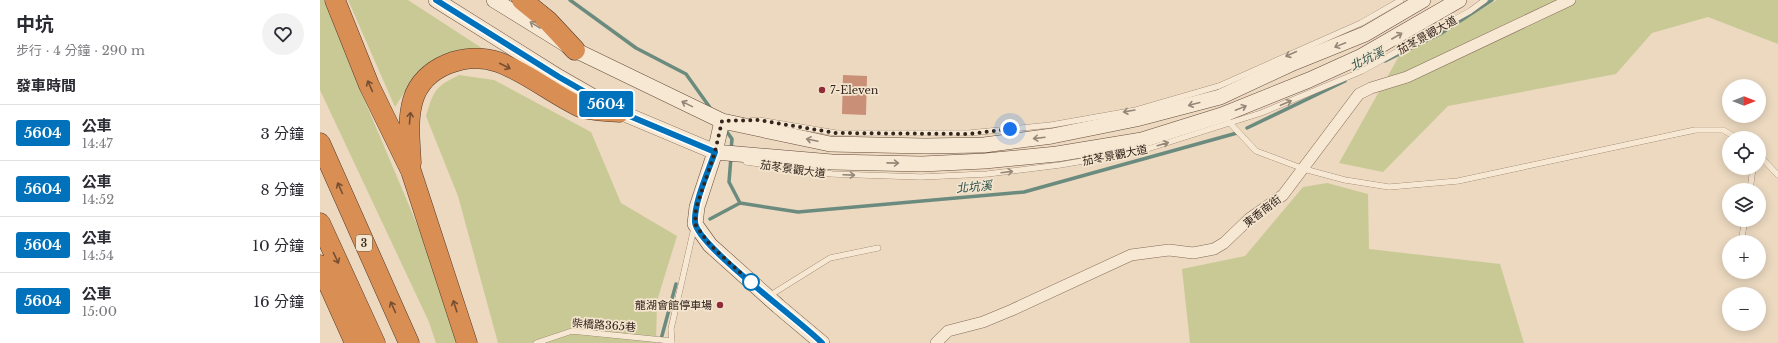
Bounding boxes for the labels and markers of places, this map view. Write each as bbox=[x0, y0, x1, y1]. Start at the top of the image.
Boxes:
place label: 7-Eleven bbox=[830, 83, 879, 97]
marker: 7-Eleven bbox=[817, 85, 827, 95]
unlabelled marker bbox=[742, 273, 760, 291]
place label: 龍湖會館停車場 bbox=[635, 298, 712, 312]
marker: 龍湖會館停車場 bbox=[715, 300, 725, 310]

